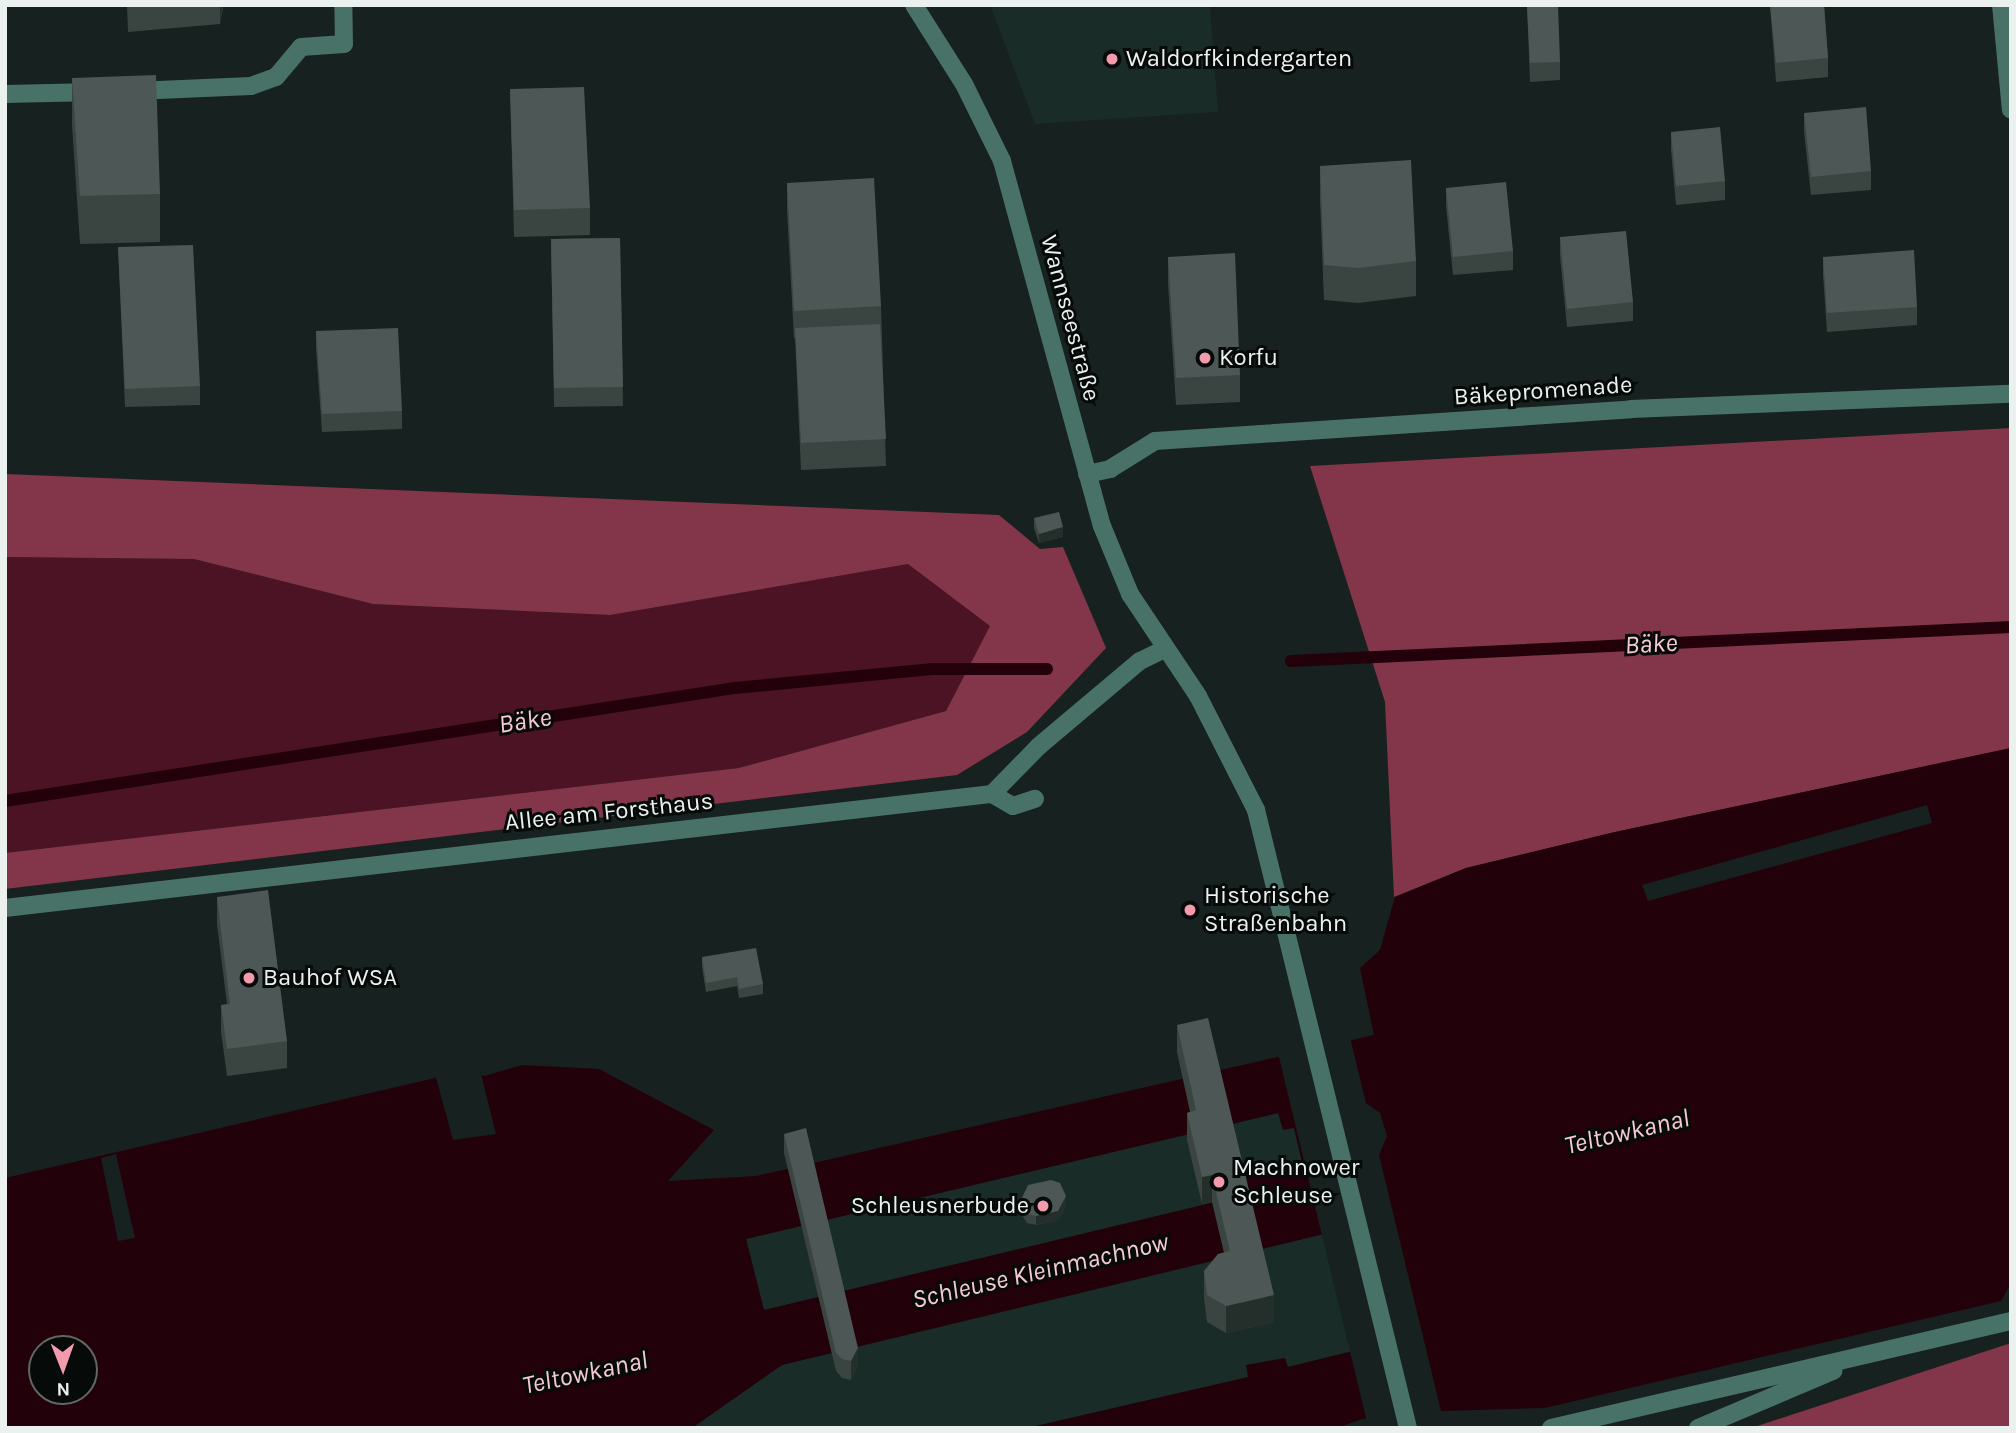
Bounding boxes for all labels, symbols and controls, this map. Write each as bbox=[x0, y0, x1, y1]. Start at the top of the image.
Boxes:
place label: Waldorfkindergarten bbox=[1126, 45, 1352, 73]
marker: Waldorfkindergarten bbox=[1104, 51, 1120, 67]
street label: Wannseestraße bbox=[1034, 232, 1106, 404]
place label: Korfu bbox=[1219, 344, 1278, 372]
marker: Korfu bbox=[1197, 350, 1213, 366]
street label: Bäkepromenade bbox=[1453, 370, 1633, 412]
water label: Bäke bbox=[1624, 627, 1678, 661]
water label: Bäke bbox=[496, 701, 554, 741]
street label: Allee am Forsthaus bbox=[504, 787, 714, 837]
place label: Historische Straßenbahn bbox=[1204, 882, 1347, 938]
marker: Historische Straßenbahn bbox=[1182, 902, 1198, 918]
place label: Bauhof WSA bbox=[263, 964, 397, 992]
marker: Bauhof WSA bbox=[241, 970, 257, 986]
water label: Teltowkanal bbox=[1562, 1102, 1692, 1162]
place label: Machnower Schleuse bbox=[1233, 1154, 1359, 1210]
marker: Machnower Schleuse bbox=[1211, 1174, 1227, 1190]
place label: Schleusnerbude bbox=[851, 1192, 1029, 1220]
marker: Schleusnerbude bbox=[1035, 1198, 1051, 1214]
water label: Schleuse Kleinmachnow bbox=[909, 1226, 1171, 1316]
north arrow bbox=[28, 1335, 98, 1405]
water label: Teltowkanal bbox=[520, 1345, 650, 1401]
text: N bbox=[56, 1378, 70, 1400]

